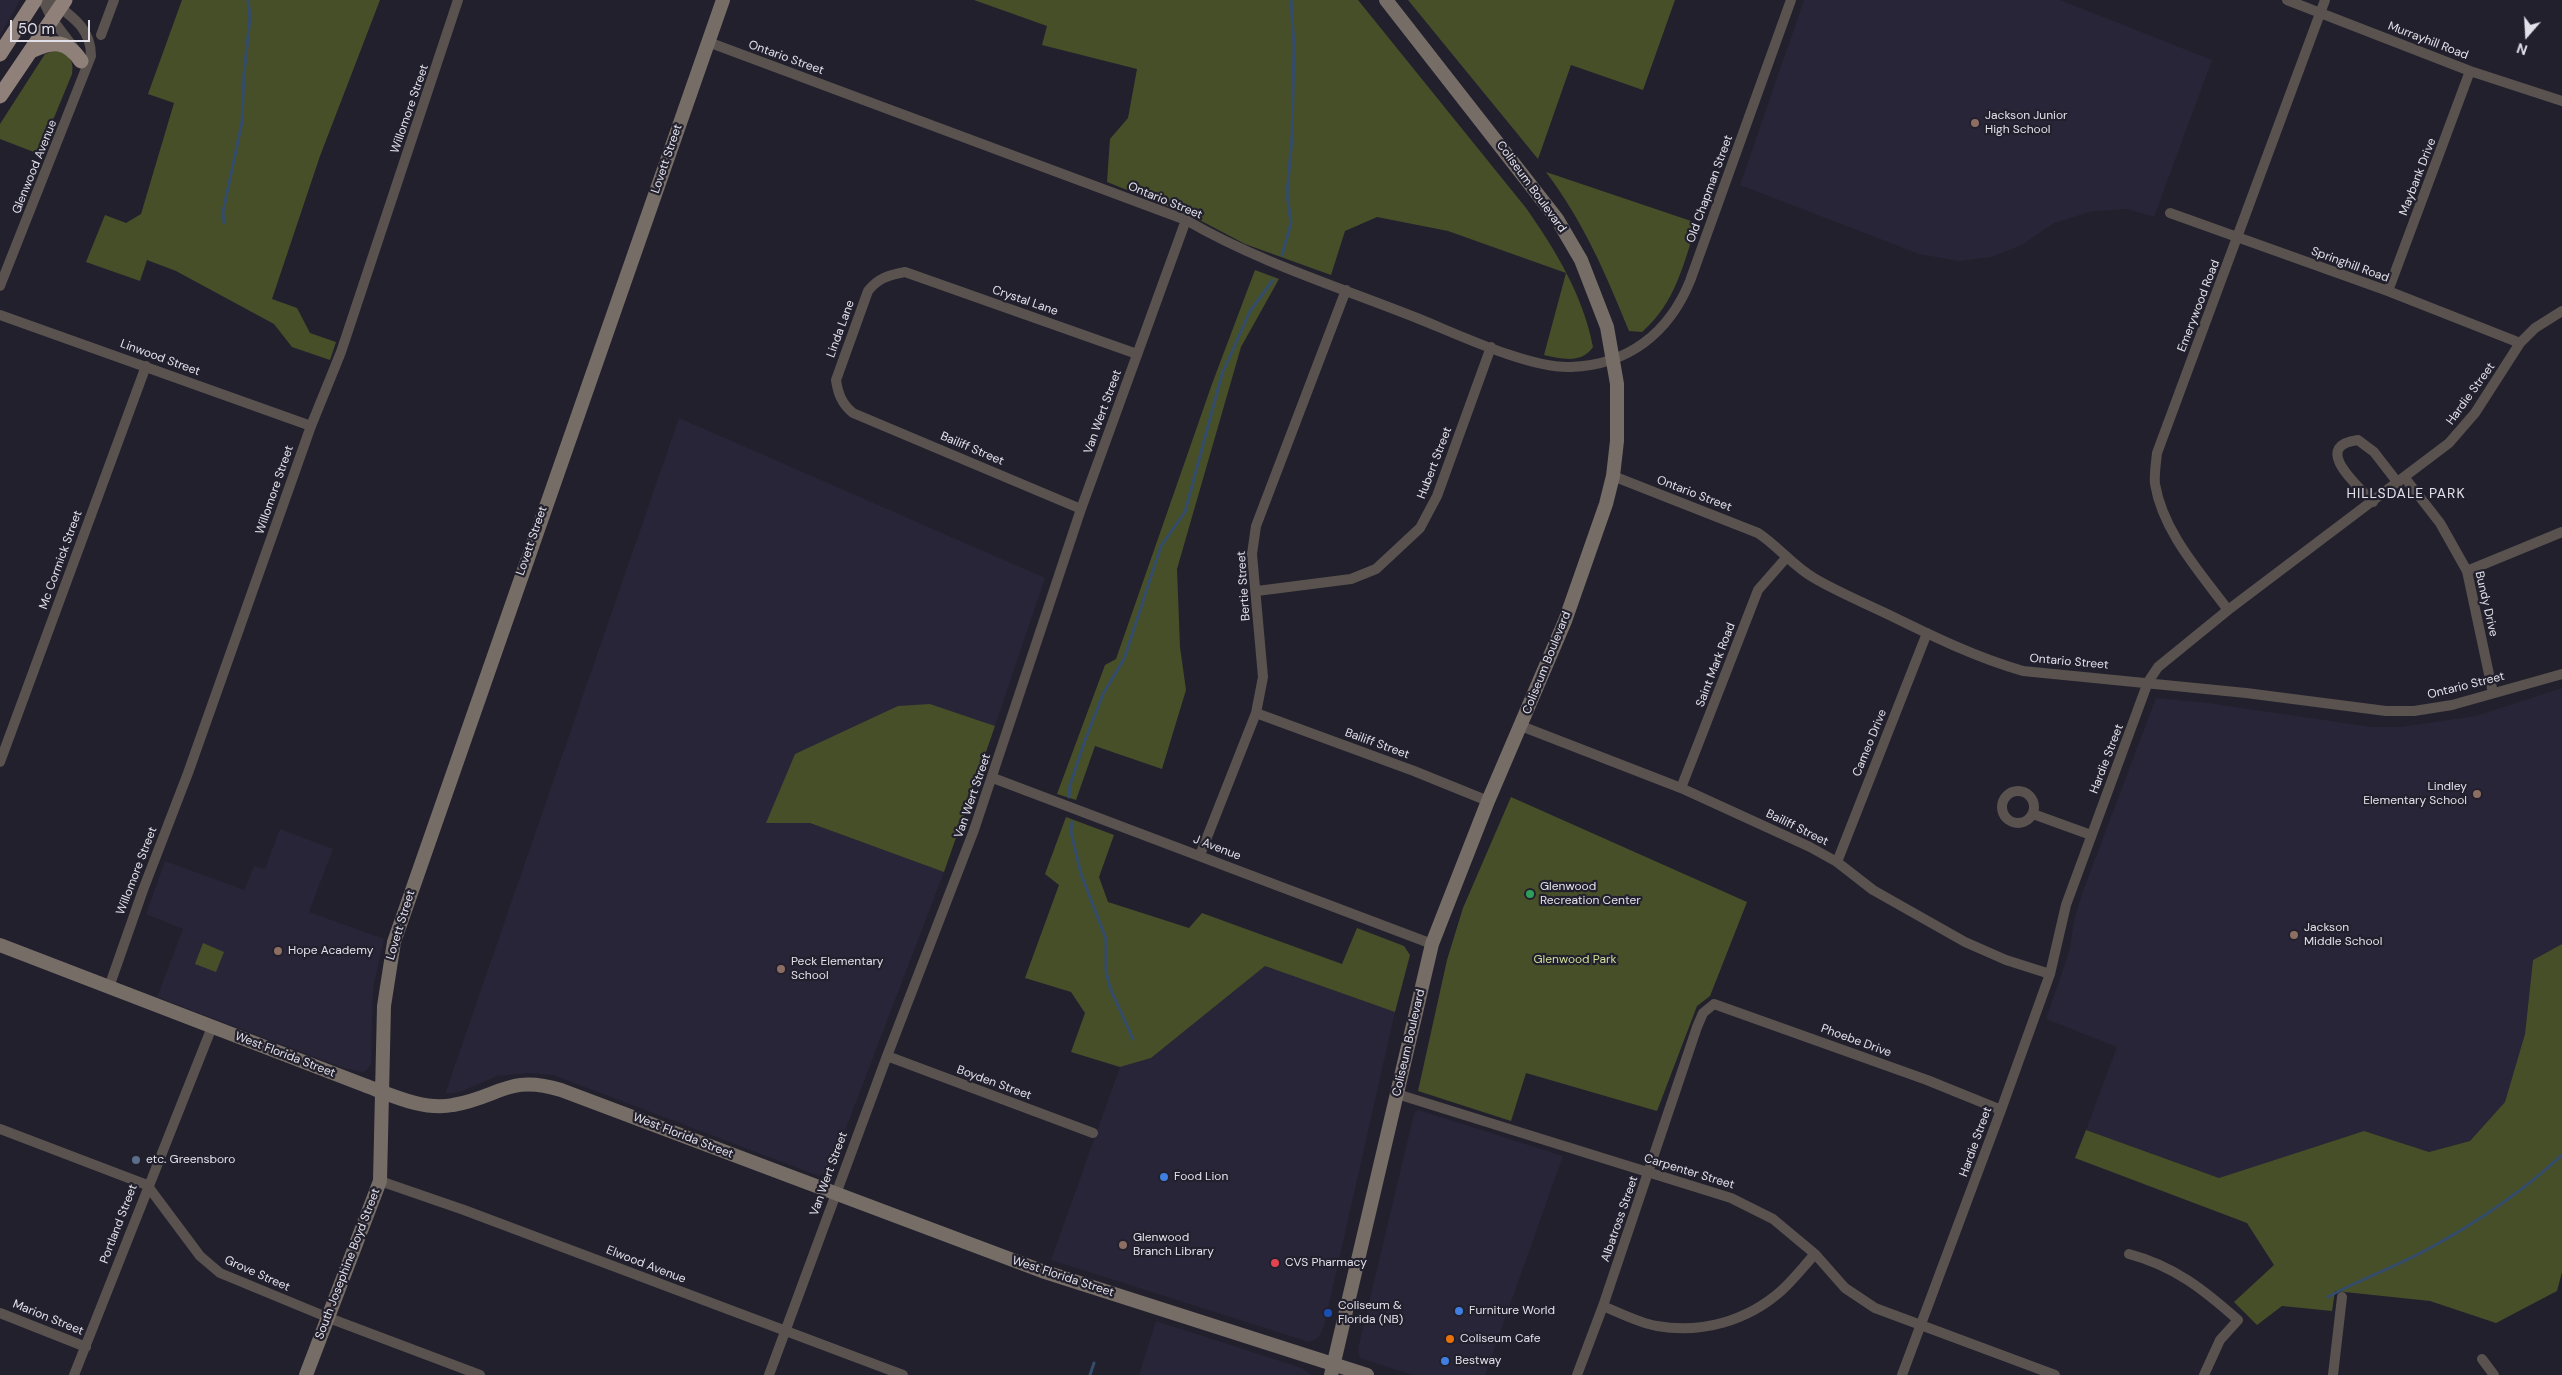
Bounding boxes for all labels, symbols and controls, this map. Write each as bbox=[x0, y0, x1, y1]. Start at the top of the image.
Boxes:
scale bar bbox=[12, 10, 92, 42]
north arrow bbox=[2502, 10, 2552, 60]
text: 50 m bbox=[18, 19, 55, 39]
street label: Murrayhill Road bbox=[2386, 19, 2470, 63]
street label: Ontario Street bbox=[746, 38, 826, 78]
text: N bbox=[2514, 39, 2530, 59]
street label: Willomore Street bbox=[388, 63, 432, 155]
place label: Jackson Junior High School bbox=[1985, 109, 2068, 137]
marker: Jackson Junior High School bbox=[1969, 117, 1981, 129]
street label: Glenwood Avenue bbox=[10, 118, 60, 216]
street label: Lovett Street bbox=[648, 123, 686, 195]
street label: Old Chapman Street bbox=[1684, 133, 1736, 245]
street label: Maybank Drive bbox=[2397, 136, 2439, 218]
street label: Coliseum Boulevard bbox=[1493, 138, 1569, 236]
street label: Ontario Street bbox=[1126, 180, 1204, 222]
street label: Springhill Road bbox=[2309, 244, 2391, 286]
street label: Emerywood Road bbox=[2175, 258, 2223, 354]
street label: Crystal Lane bbox=[990, 283, 1060, 319]
street label: Linda Lane bbox=[824, 298, 858, 360]
street label: Linwood Street bbox=[118, 337, 202, 379]
street label: Hardie Street bbox=[2444, 360, 2498, 428]
street label: Van Wert Street bbox=[1081, 368, 1125, 456]
street label: Hubert Street bbox=[1415, 425, 1455, 501]
street label: Bailiff Street bbox=[938, 429, 1006, 469]
street label: Willomore Street bbox=[253, 444, 297, 536]
street label: Ontario Street bbox=[1655, 473, 1733, 515]
district label: HILLSDALE PARK bbox=[2345, 486, 2467, 502]
street label: Lovett Street bbox=[513, 505, 551, 577]
street label: Mc Cormick Street bbox=[36, 509, 86, 611]
street label: Bertie Street bbox=[1234, 551, 1254, 621]
street label: Bundy Drive bbox=[2471, 570, 2501, 638]
street label: Coliseum Boulevard bbox=[1520, 609, 1574, 717]
street label: Saint Mark Road bbox=[1693, 621, 1739, 709]
street label: Ontario Street bbox=[2029, 651, 2109, 673]
street label: Ontario Street bbox=[2426, 669, 2506, 703]
street label: Cameo Drive bbox=[1850, 707, 1890, 779]
street label: Hardie Street bbox=[2087, 722, 2127, 796]
street label: Bailiff Street bbox=[1343, 726, 1411, 762]
street label: Van Wert Street bbox=[952, 752, 994, 840]
place label: Lindley Elementary School bbox=[2363, 780, 2467, 808]
marker: Lindley Elementary School bbox=[2471, 788, 2483, 800]
street label: Bailiff Street bbox=[1763, 807, 1831, 849]
street label: Willomore Street bbox=[114, 825, 160, 917]
street label: J Avenue bbox=[1191, 832, 1243, 864]
place label: Glenwood Recreation Center bbox=[1540, 880, 1641, 908]
street label: Lovett Street bbox=[384, 888, 418, 962]
marker: Glenwood Recreation Center bbox=[1524, 888, 1536, 900]
place label: Jackson Middle School bbox=[2304, 921, 2382, 949]
marker: Jackson Middle School bbox=[2288, 929, 2300, 941]
place label: Hope Academy bbox=[288, 944, 373, 958]
marker: Hope Academy bbox=[272, 945, 284, 957]
park label: Glenwood Park bbox=[1533, 953, 1617, 967]
place label: Peck Elementary School bbox=[791, 955, 884, 983]
marker: Peck Elementary School bbox=[775, 963, 787, 975]
street label: Coliseum Boulevard bbox=[1390, 988, 1428, 1098]
street label: Phoebe Drive bbox=[1819, 1022, 1893, 1060]
street label: West Florida Street bbox=[233, 1029, 337, 1081]
street label: Boyden Street bbox=[955, 1063, 1033, 1103]
street label: Hardie Street bbox=[1957, 1105, 1995, 1179]
street label: West Florida Street bbox=[631, 1110, 735, 1162]
street label: Van Wert Street bbox=[807, 1130, 851, 1218]
street label: Carpenter Street bbox=[1642, 1151, 1736, 1193]
place label: etc. Greensboro bbox=[146, 1153, 235, 1167]
marker: etc. Greensboro bbox=[130, 1154, 142, 1166]
place label: Food Lion bbox=[1174, 1170, 1228, 1184]
marker: Food Lion bbox=[1158, 1171, 1170, 1183]
street label: Albatross Street bbox=[1599, 1174, 1641, 1264]
street label: Portland Street bbox=[97, 1182, 141, 1266]
street label: South Josephine Boyd Street bbox=[312, 1186, 384, 1342]
place label: Glenwood Branch Library bbox=[1133, 1231, 1214, 1259]
marker: Glenwood Branch Library bbox=[1117, 1239, 1129, 1251]
street label: Elwood Avenue bbox=[604, 1243, 688, 1287]
street label: Grove Street bbox=[222, 1253, 292, 1295]
street label: West Florida Street bbox=[1010, 1254, 1116, 1300]
place label: CVS Pharmacy bbox=[1285, 1256, 1367, 1270]
marker: CVS Pharmacy bbox=[1269, 1257, 1281, 1269]
street label: Marion Street bbox=[10, 1297, 86, 1339]
place label: Coliseum & Florida (NB) bbox=[1338, 1299, 1403, 1327]
place label: Furniture World bbox=[1469, 1304, 1555, 1318]
marker: Furniture World bbox=[1453, 1305, 1465, 1317]
marker: Coliseum & Florida (NB) bbox=[1322, 1307, 1334, 1319]
place label: Coliseum Cafe bbox=[1460, 1332, 1541, 1346]
marker: Coliseum Cafe bbox=[1444, 1333, 1456, 1345]
place label: Bestway bbox=[1455, 1354, 1501, 1368]
marker: Bestway bbox=[1439, 1355, 1451, 1367]

